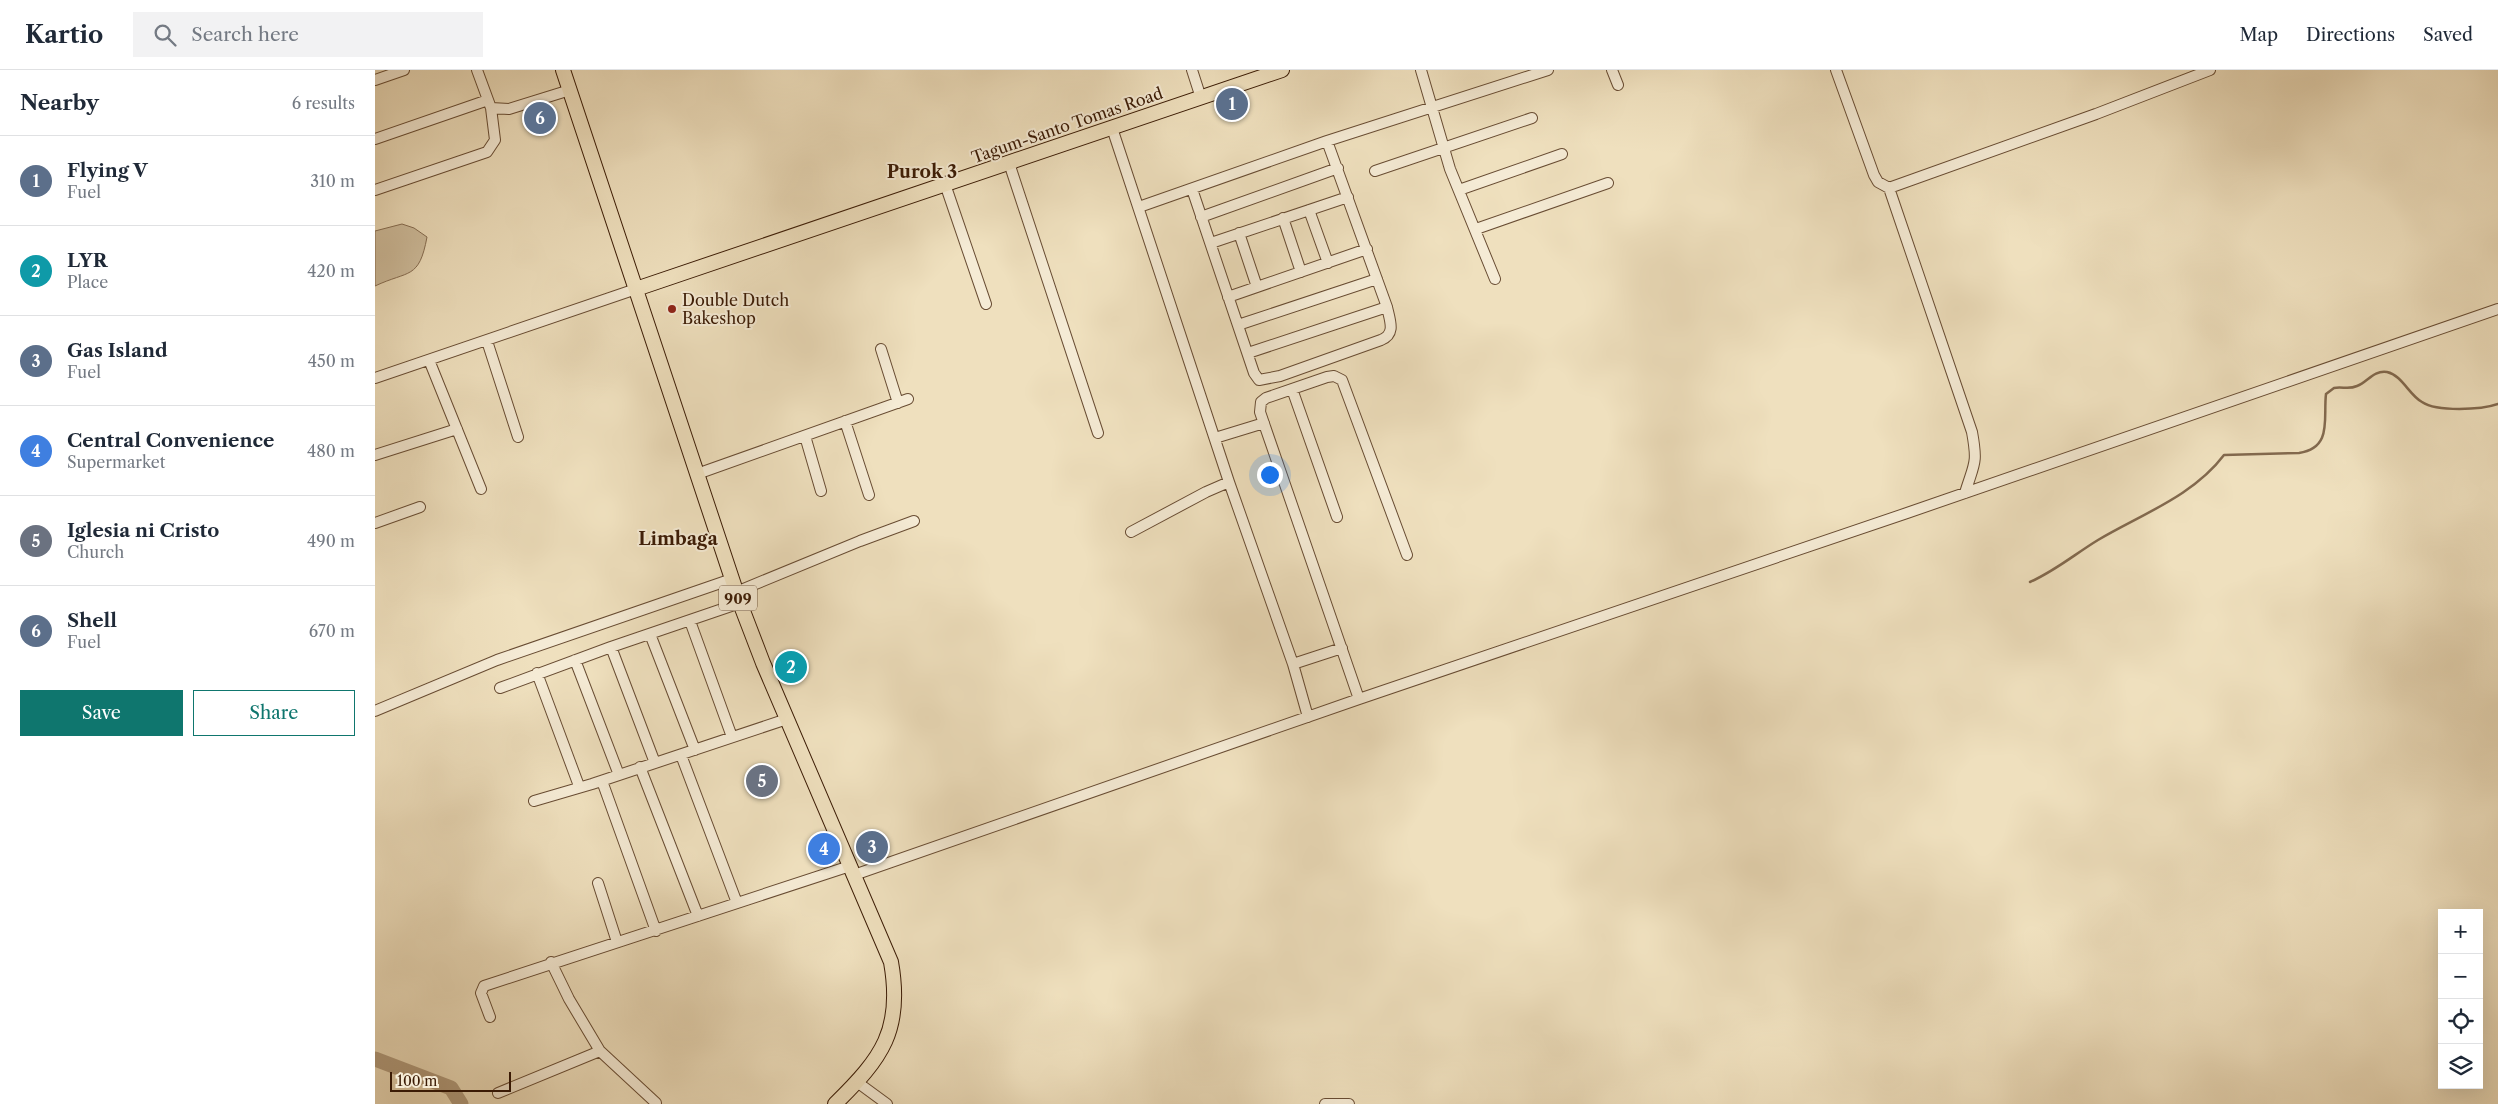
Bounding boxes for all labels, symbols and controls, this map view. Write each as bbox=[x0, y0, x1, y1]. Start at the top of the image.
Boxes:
search box bbox=[133, 12, 483, 57]
text: Kartio bbox=[25, 20, 103, 49]
icon: search bbox=[151, 21, 179, 49]
text: Search here bbox=[191, 23, 299, 46]
text: Map bbox=[2239, 24, 2278, 46]
text: Directions bbox=[2306, 24, 2395, 46]
text: Saved bbox=[2423, 24, 2473, 46]
street label: Tagum-Santo Tomas Road bbox=[969, 83, 1166, 167]
pin: 1 bbox=[1216, 85, 1248, 123]
text: Nearby bbox=[20, 90, 99, 115]
text: 6 results bbox=[292, 93, 355, 113]
pin: 6 bbox=[524, 99, 556, 137]
text: Flying V bbox=[67, 159, 148, 182]
district label: Purok 3 bbox=[887, 161, 957, 183]
text: 1 bbox=[32, 171, 40, 191]
text: 310 m bbox=[310, 171, 355, 191]
text: Fuel bbox=[67, 182, 101, 202]
text: LYR bbox=[67, 249, 107, 272]
text: 2 bbox=[31, 261, 41, 281]
text: 420 m bbox=[307, 261, 355, 281]
text: Place bbox=[67, 272, 108, 292]
place label: Double Dutch Bakeshop bbox=[682, 290, 789, 328]
marker: Double Dutch Bakeshop bbox=[666, 303, 678, 315]
text: Gas Island bbox=[67, 339, 168, 362]
text: 3 bbox=[31, 351, 41, 371]
text: 450 m bbox=[308, 351, 355, 371]
text: Fuel bbox=[67, 362, 101, 382]
text: Central Convenience bbox=[67, 429, 274, 452]
text: 4 bbox=[31, 441, 41, 461]
text: 480 m bbox=[307, 441, 355, 461]
text: Supermarket bbox=[67, 452, 165, 472]
your location bbox=[1257, 462, 1283, 488]
text: Iglesia ni Cristo bbox=[67, 519, 219, 542]
district label: Limbaga bbox=[638, 528, 718, 550]
text: 5 bbox=[32, 531, 40, 551]
text: 490 m bbox=[307, 531, 355, 551]
text: Church bbox=[67, 542, 124, 562]
road number: 909 bbox=[719, 586, 757, 610]
text: Shell bbox=[67, 609, 117, 632]
text: 6 bbox=[31, 621, 41, 641]
text: 670 m bbox=[309, 621, 355, 641]
text: Fuel bbox=[67, 632, 101, 652]
pin: 2 bbox=[775, 648, 807, 686]
button: Save bbox=[20, 690, 183, 736]
button: Share bbox=[193, 690, 355, 736]
pin: 5 bbox=[746, 762, 778, 800]
pin: 3 bbox=[856, 828, 888, 866]
pin: 4 bbox=[808, 830, 840, 868]
map controls bbox=[2438, 909, 2483, 1089]
button: + bbox=[2438, 909, 2483, 954]
button: − bbox=[2438, 954, 2483, 999]
button: locate bbox=[2438, 999, 2483, 1044]
button: layers bbox=[2438, 1044, 2483, 1089]
scale bar bbox=[390, 1069, 511, 1092]
text: 100 m bbox=[397, 1072, 437, 1090]

